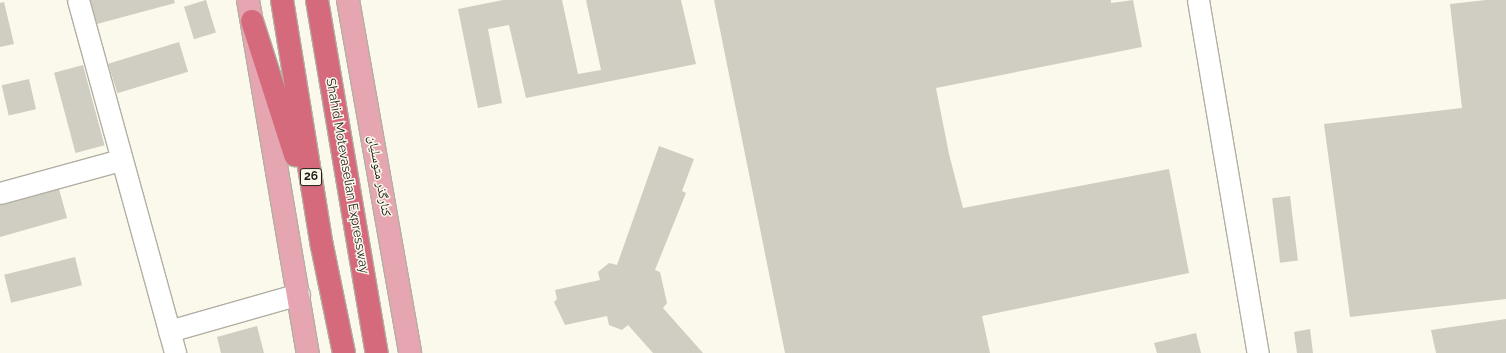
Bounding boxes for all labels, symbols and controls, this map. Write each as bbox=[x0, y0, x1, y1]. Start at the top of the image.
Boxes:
street label: Shahid Motevaselian Expressway bbox=[322, 77, 372, 275]
street label: کنارگذر متوسلیان bbox=[364, 135, 394, 217]
road number: 26 bbox=[299, 167, 323, 187]

